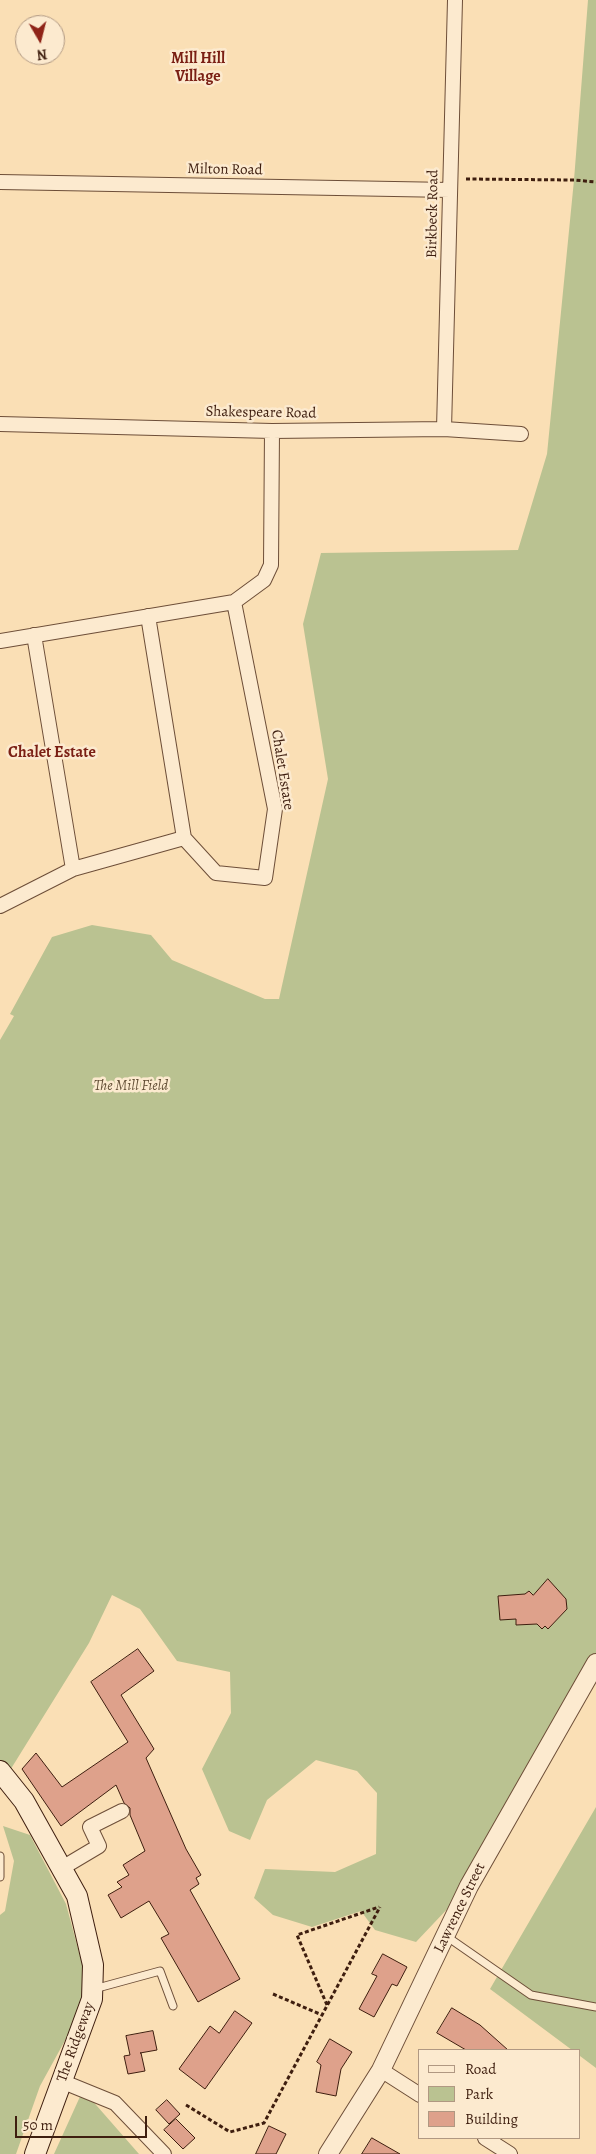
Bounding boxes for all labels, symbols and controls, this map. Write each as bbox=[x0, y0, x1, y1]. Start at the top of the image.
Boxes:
north arrow bbox=[15, 15, 65, 65]
text: N bbox=[36, 44, 48, 64]
district label: Mill Hill Village bbox=[171, 49, 225, 87]
street label: Milton Road bbox=[187, 160, 263, 180]
street label: Birkbeck Road bbox=[423, 170, 443, 258]
street label: Shakespeare Road bbox=[205, 403, 317, 423]
street label: Chalet Estate bbox=[267, 728, 297, 812]
district label: Chalet Estate bbox=[8, 743, 96, 763]
park label: The Mill Field bbox=[94, 1077, 168, 1095]
street label: Lawrence Street bbox=[430, 1860, 490, 1956]
street label: The Ridgeway bbox=[53, 2000, 99, 2084]
legend bbox=[418, 2049, 581, 2139]
text: Road bbox=[465, 2059, 496, 2079]
text: Park bbox=[465, 2084, 493, 2104]
scale bar bbox=[18, 2106, 150, 2138]
text: Building bbox=[465, 2109, 518, 2129]
text: 50 m bbox=[23, 2115, 53, 2135]

